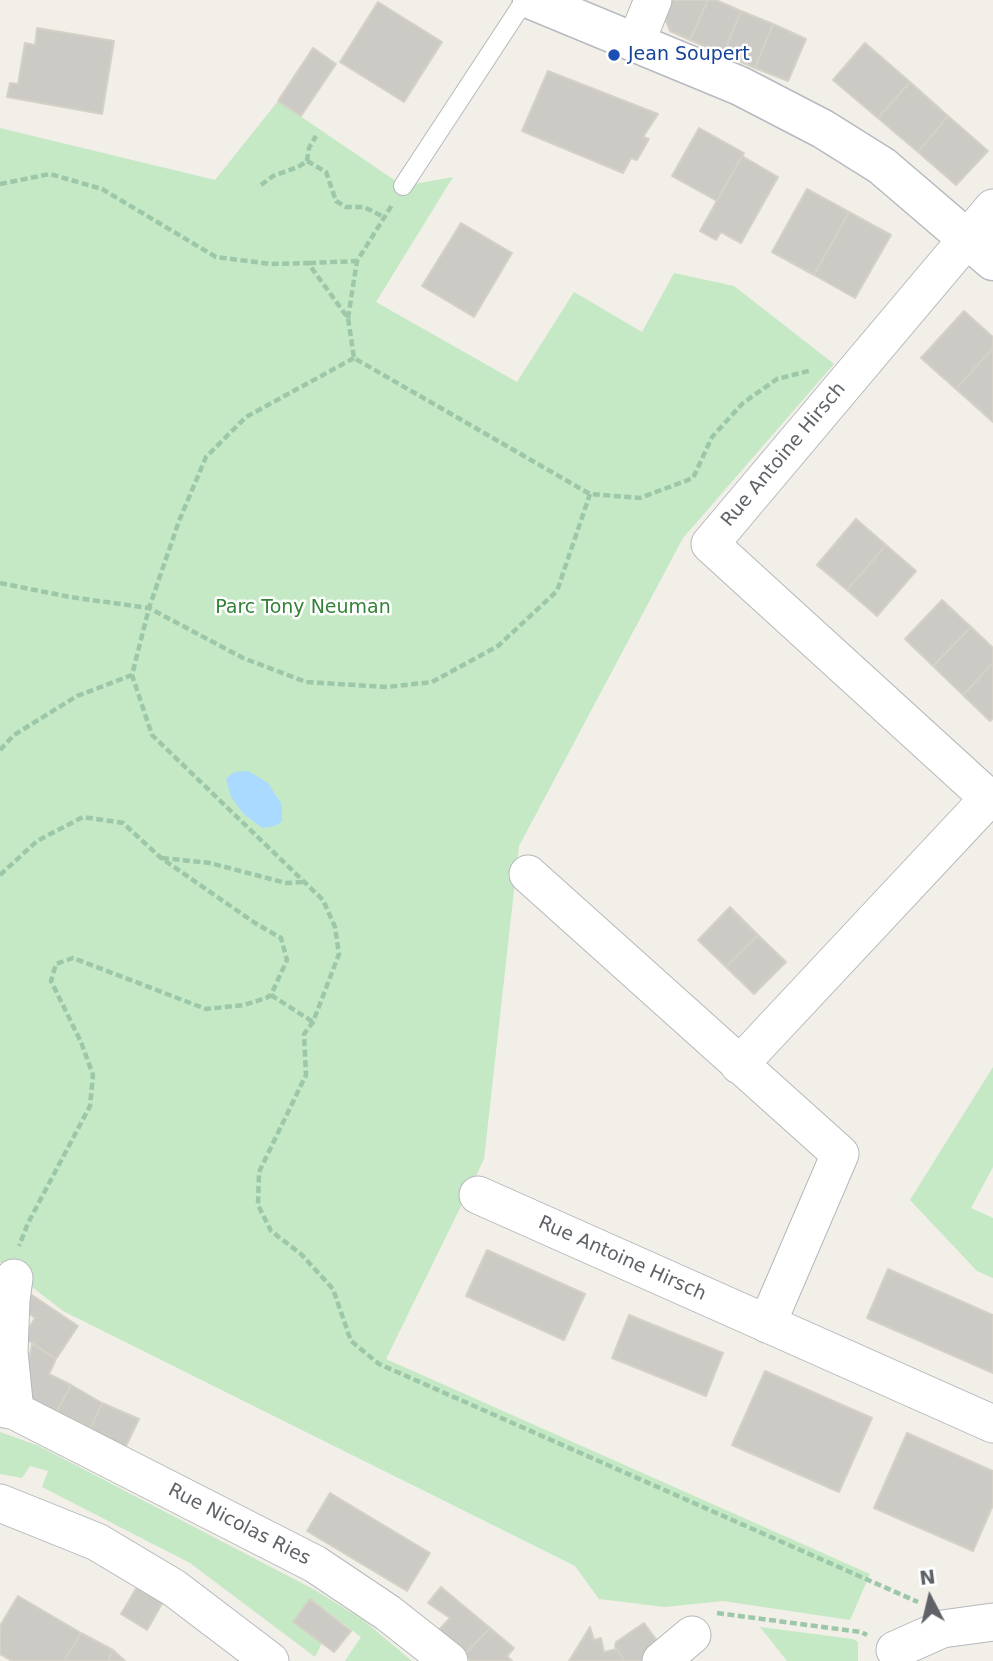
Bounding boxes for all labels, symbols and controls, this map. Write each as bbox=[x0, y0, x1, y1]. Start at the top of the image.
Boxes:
place label: Jean Soupert bbox=[628, 44, 750, 66]
marker: Jean Soupert bbox=[606, 47, 622, 63]
street label: Rue Antoine Hirsch bbox=[717, 378, 851, 532]
park label: Parc Tony Neuman bbox=[215, 597, 391, 619]
street label: Rue Antoine Hirsch bbox=[535, 1212, 709, 1306]
street label: Rue Nicolas Ries bbox=[164, 1479, 314, 1571]
north arrow bbox=[895, 1563, 965, 1633]
text: N bbox=[918, 1565, 937, 1589]

